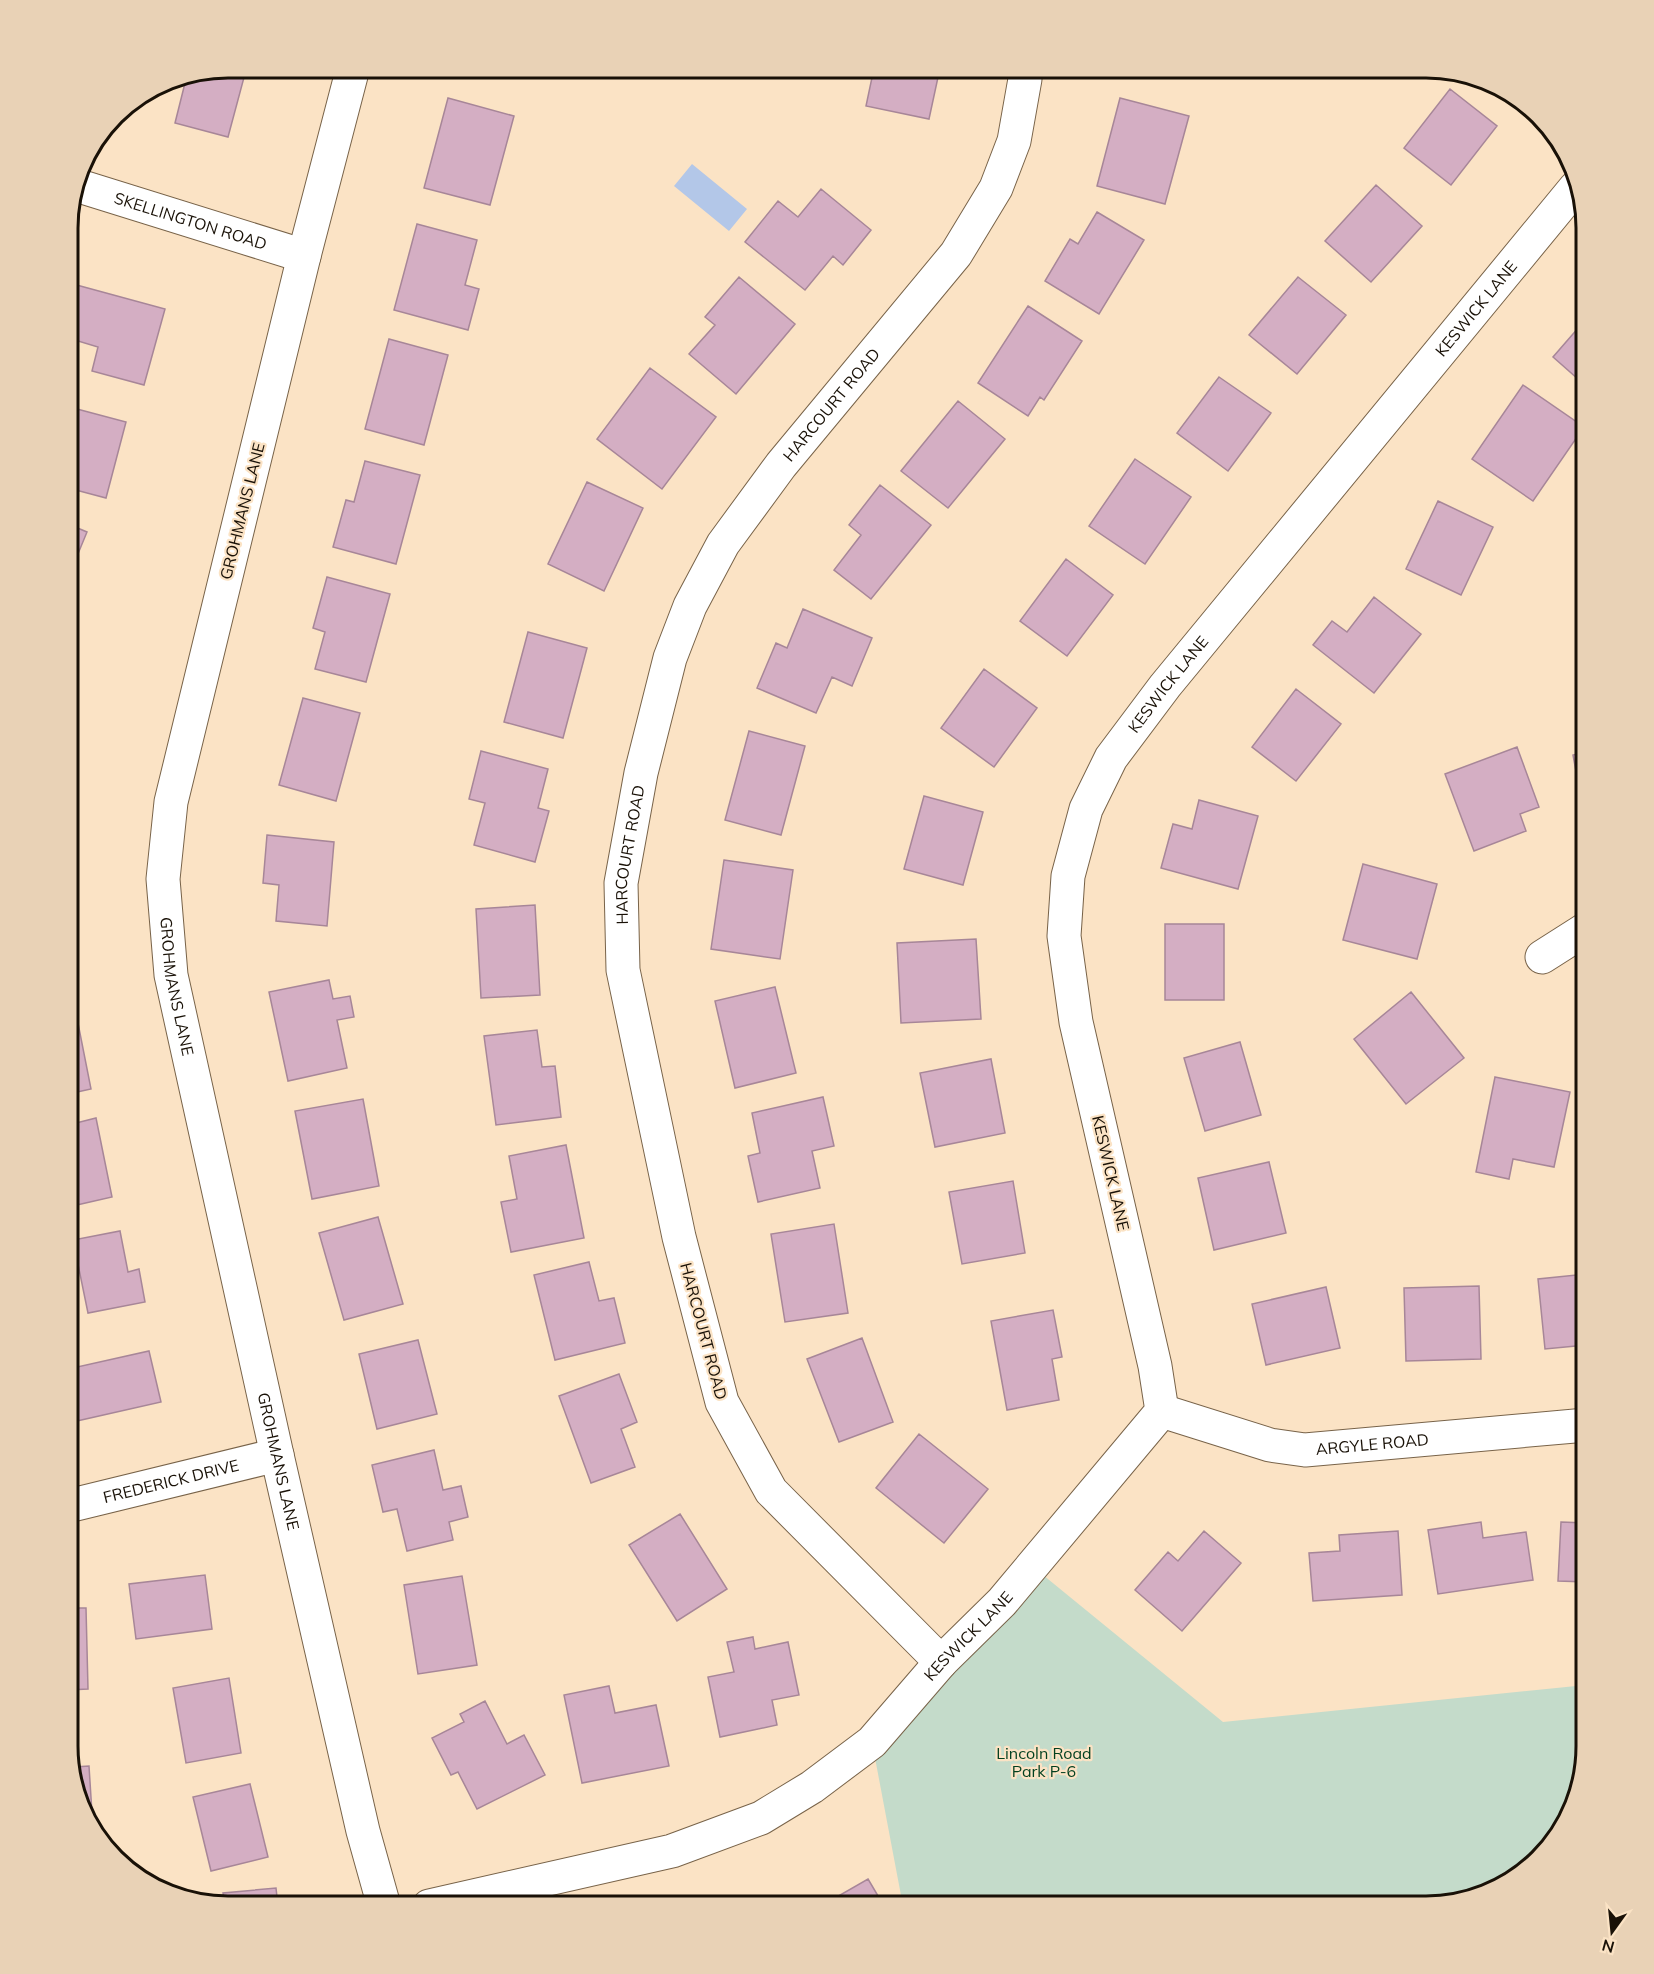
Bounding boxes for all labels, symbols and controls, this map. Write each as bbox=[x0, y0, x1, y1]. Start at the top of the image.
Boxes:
street label: SKELLINGTON ROAD bbox=[112, 187, 269, 254]
street label: KESWICK LANE bbox=[1431, 256, 1521, 360]
street label: HARCOURT ROAD bbox=[778, 344, 884, 465]
street label: GROHMANS LANE bbox=[215, 440, 269, 582]
street label: KESWICK LANE bbox=[1124, 632, 1212, 737]
street label: HARCOURT ROAD bbox=[611, 783, 649, 925]
street label: GROHMANS LANE bbox=[156, 916, 199, 1057]
street label: KESWICK LANE bbox=[1088, 1113, 1134, 1233]
street label: HARCOURT ROAD bbox=[676, 1260, 732, 1402]
street label: GROHMANS LANE bbox=[253, 1391, 304, 1532]
street label: ARGYLE ROAD bbox=[1315, 1429, 1430, 1459]
street label: FREDERICK DRIVE bbox=[101, 1455, 241, 1507]
street label: KESWICK LANE bbox=[919, 1587, 1017, 1685]
park label: Lincoln Road Park P-6 bbox=[996, 1743, 1092, 1781]
north arrow bbox=[1582, 1902, 1642, 1962]
text: N bbox=[1600, 1935, 1617, 1958]

